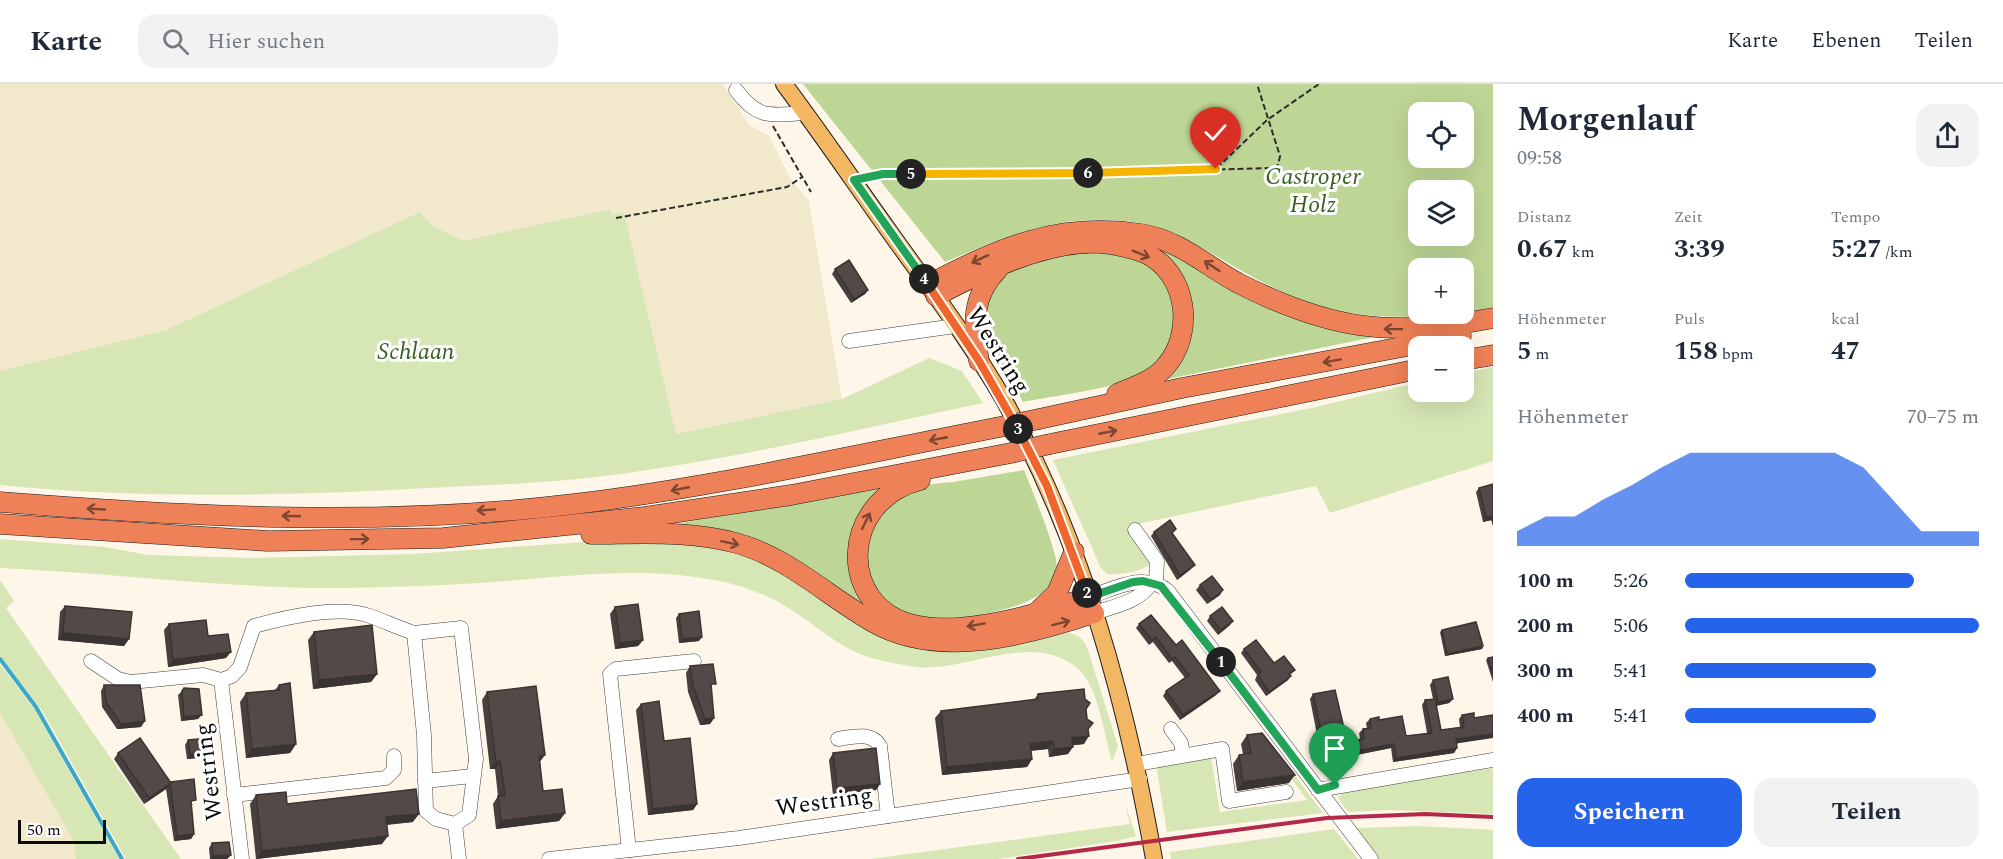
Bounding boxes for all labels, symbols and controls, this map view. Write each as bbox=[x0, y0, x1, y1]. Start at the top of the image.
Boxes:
search box bbox=[138, 14, 558, 68]
text: Karte bbox=[30, 20, 102, 63]
icon: search bbox=[159, 25, 192, 58]
text: Hier suchen bbox=[207, 25, 325, 58]
text: Karte bbox=[1727, 25, 1778, 57]
text: Ebenen bbox=[1811, 25, 1882, 57]
text: Teilen bbox=[1915, 25, 1973, 57]
text: Morgenlauf bbox=[1517, 95, 1696, 145]
map controls bbox=[1408, 102, 1474, 402]
button: locate bbox=[1408, 102, 1474, 168]
button: share bbox=[1916, 104, 1979, 167]
pin bbox=[1190, 107, 1241, 169]
icon: check bbox=[1199, 116, 1232, 149]
text: 09:58 bbox=[1517, 143, 1562, 173]
pin: 6 bbox=[1073, 158, 1103, 188]
pin: 5 bbox=[896, 159, 926, 189]
park label: Castroper Holz bbox=[1265, 159, 1361, 223]
text: 6 bbox=[1084, 161, 1092, 185]
text: 5 bbox=[907, 162, 915, 186]
button: layers bbox=[1408, 180, 1474, 246]
text: Distanz bbox=[1517, 205, 1572, 229]
text: Zeit bbox=[1674, 205, 1702, 229]
text: Tempo bbox=[1831, 205, 1880, 229]
text: 0.67 bbox=[1517, 229, 1568, 269]
text: 3:39 bbox=[1674, 229, 1725, 269]
text: 5:27 bbox=[1831, 229, 1882, 269]
text: km bbox=[1568, 240, 1594, 264]
text: /km bbox=[1882, 240, 1912, 264]
one-way arrow bbox=[1132, 249, 1150, 260]
one-way arrow bbox=[972, 253, 990, 265]
button: + bbox=[1408, 258, 1474, 324]
one-way arrow bbox=[1204, 260, 1220, 272]
pin: 4 bbox=[909, 264, 939, 294]
text: 4 bbox=[920, 267, 928, 291]
street label: Westring bbox=[957, 300, 1039, 401]
text: Höhenmeter bbox=[1517, 307, 1606, 331]
text: Puls bbox=[1674, 307, 1705, 331]
text: kcal bbox=[1831, 307, 1860, 331]
one-way arrow bbox=[1384, 324, 1404, 335]
text: 5 bbox=[1517, 331, 1532, 371]
text: 158 bbox=[1674, 331, 1718, 371]
text: 47 bbox=[1831, 331, 1860, 371]
park label: Schlaan bbox=[377, 334, 455, 370]
button: − bbox=[1408, 336, 1474, 402]
text: m bbox=[1532, 342, 1549, 366]
text: bpm bbox=[1718, 342, 1754, 366]
one-way arrow bbox=[1323, 356, 1343, 367]
text: Höhenmeter bbox=[1517, 402, 1629, 432]
text: 70–75 m bbox=[1907, 402, 1979, 432]
pin: 3 bbox=[1003, 414, 1033, 444]
text: 3 bbox=[1014, 417, 1022, 441]
one-way arrow bbox=[1097, 426, 1117, 437]
one-way arrow bbox=[929, 434, 948, 445]
one-way arrow bbox=[670, 483, 689, 495]
one-way arrow bbox=[87, 503, 107, 514]
one-way arrow bbox=[477, 505, 497, 516]
one-way arrow bbox=[282, 511, 302, 522]
one-way arrow bbox=[861, 512, 873, 530]
one-way arrow bbox=[350, 533, 370, 545]
one-way arrow bbox=[720, 538, 739, 549]
text: 100 m bbox=[1517, 566, 1574, 596]
text: 5:26 bbox=[1613, 566, 1648, 596]
pin: 2 bbox=[1072, 578, 1102, 608]
text: 2 bbox=[1083, 581, 1091, 605]
text: 200 m bbox=[1517, 611, 1574, 641]
text: 5:06 bbox=[1613, 611, 1648, 641]
one-way arrow bbox=[1051, 616, 1070, 628]
one-way arrow bbox=[966, 619, 986, 630]
pin: 1 bbox=[1206, 647, 1236, 677]
text: 1 bbox=[1217, 650, 1225, 674]
text: 300 m bbox=[1517, 656, 1574, 686]
text: 5:41 bbox=[1613, 656, 1648, 686]
text: 400 m bbox=[1517, 701, 1574, 731]
text: 5:41 bbox=[1613, 701, 1648, 731]
street label: Westring bbox=[185, 721, 233, 822]
pin bbox=[1309, 723, 1360, 785]
icon: arrive bbox=[1318, 732, 1351, 765]
street label: Westring bbox=[773, 777, 875, 827]
button: Speichern bbox=[1517, 778, 1742, 847]
button: Teilen bbox=[1754, 778, 1979, 847]
scale bar bbox=[18, 817, 106, 844]
text: 50 m bbox=[27, 818, 61, 842]

